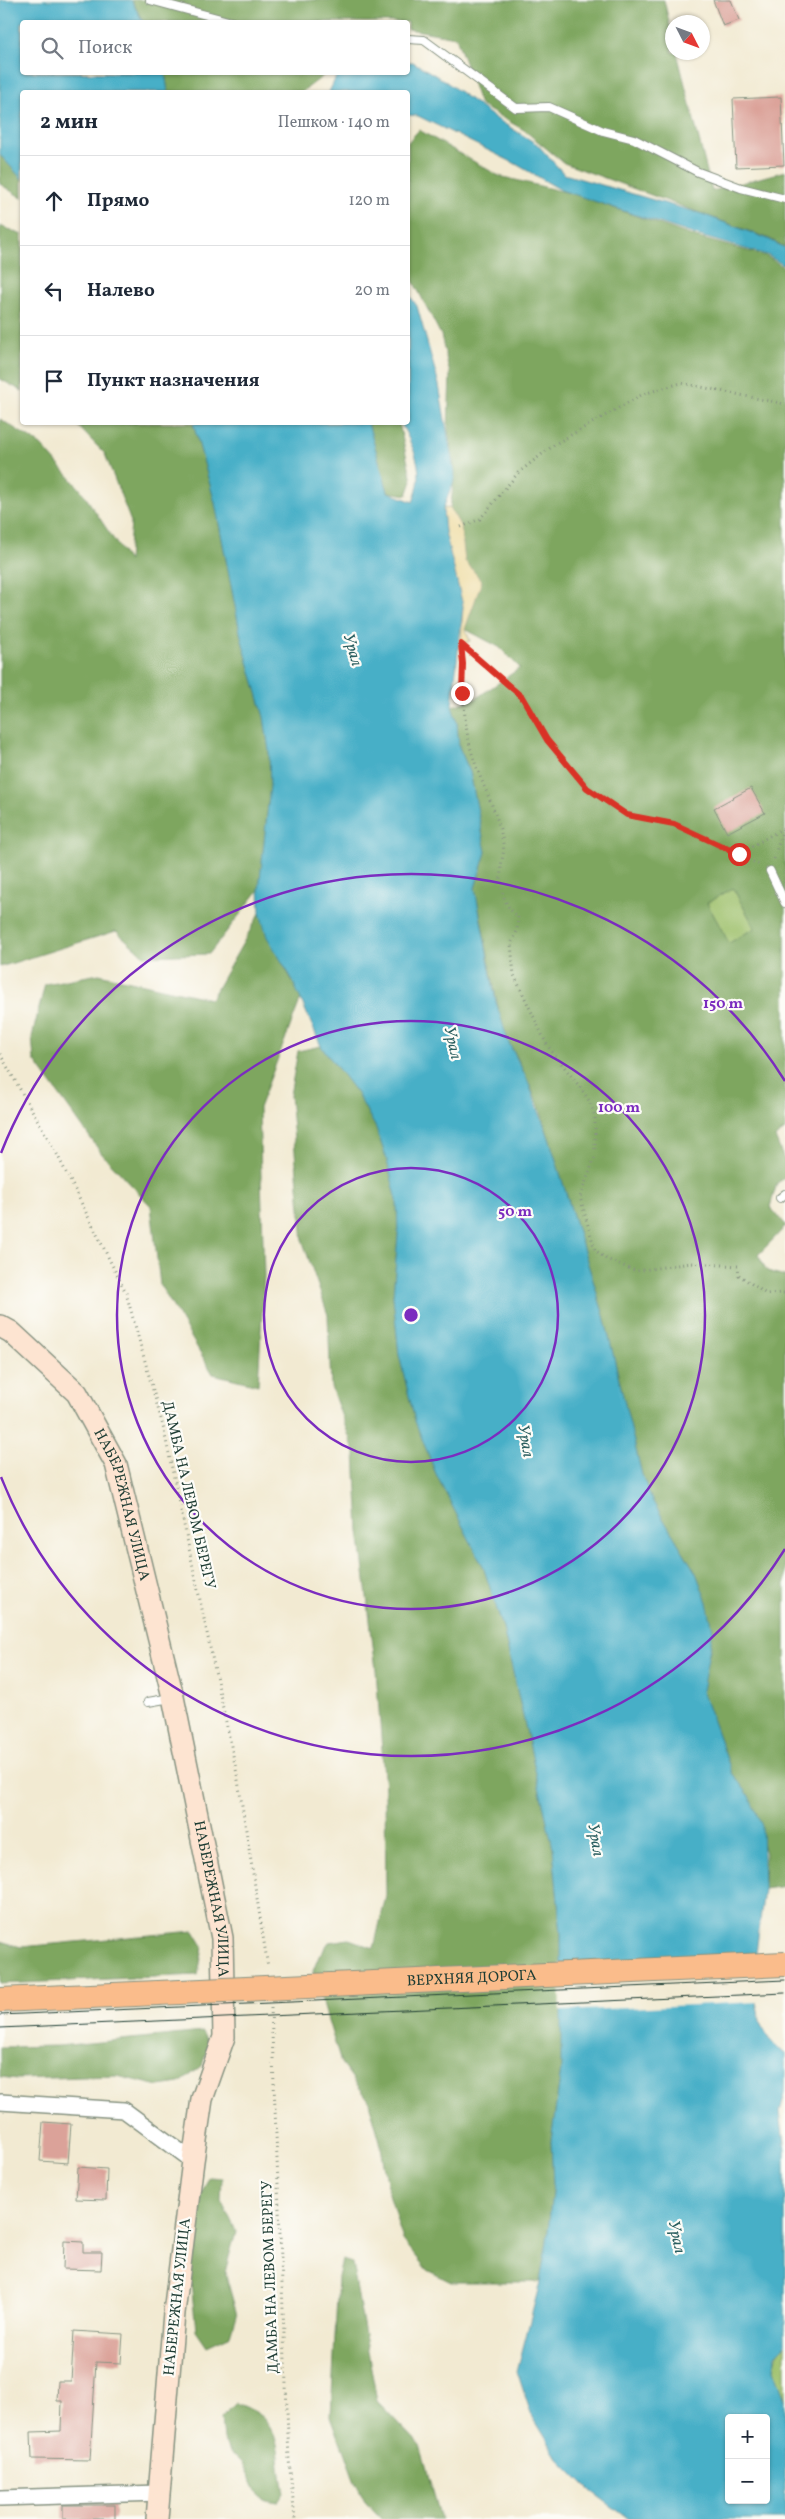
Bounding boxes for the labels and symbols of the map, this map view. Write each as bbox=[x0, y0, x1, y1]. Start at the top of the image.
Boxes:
north arrow bbox=[665, 15, 710, 60]
water label: Урал bbox=[337, 631, 367, 669]
route end bbox=[451, 682, 474, 705]
route start bbox=[728, 843, 751, 866]
text: 150 m bbox=[703, 994, 743, 1015]
water label: Урал bbox=[438, 1024, 466, 1062]
text: 100 m bbox=[598, 1098, 641, 1119]
text: 50 m bbox=[498, 1202, 532, 1223]
centre of rings bbox=[402, 1306, 420, 1324]
street label: ДАМБА НА ЛЕВОМ БЕРЕГУ bbox=[156, 1399, 220, 1592]
water label: Урал bbox=[511, 1423, 539, 1459]
street label: НАБЕРЕЖНАЯ УЛИЦА bbox=[88, 1425, 155, 1584]
street label: НАБЕРЕЖНАЯ УЛИЦА bbox=[188, 1819, 233, 1978]
water label: Урал bbox=[581, 1822, 609, 1858]
street label: ВЕРХНЯЯ ДОРОГА bbox=[406, 1965, 537, 1992]
street label: ДАМБА НА ЛЕВОМ БЕРЕГУ bbox=[257, 2180, 285, 2374]
street label: НАБЕРЕЖНАЯ УЛИЦА bbox=[159, 2216, 197, 2377]
water label: Урал bbox=[662, 2219, 690, 2256]

